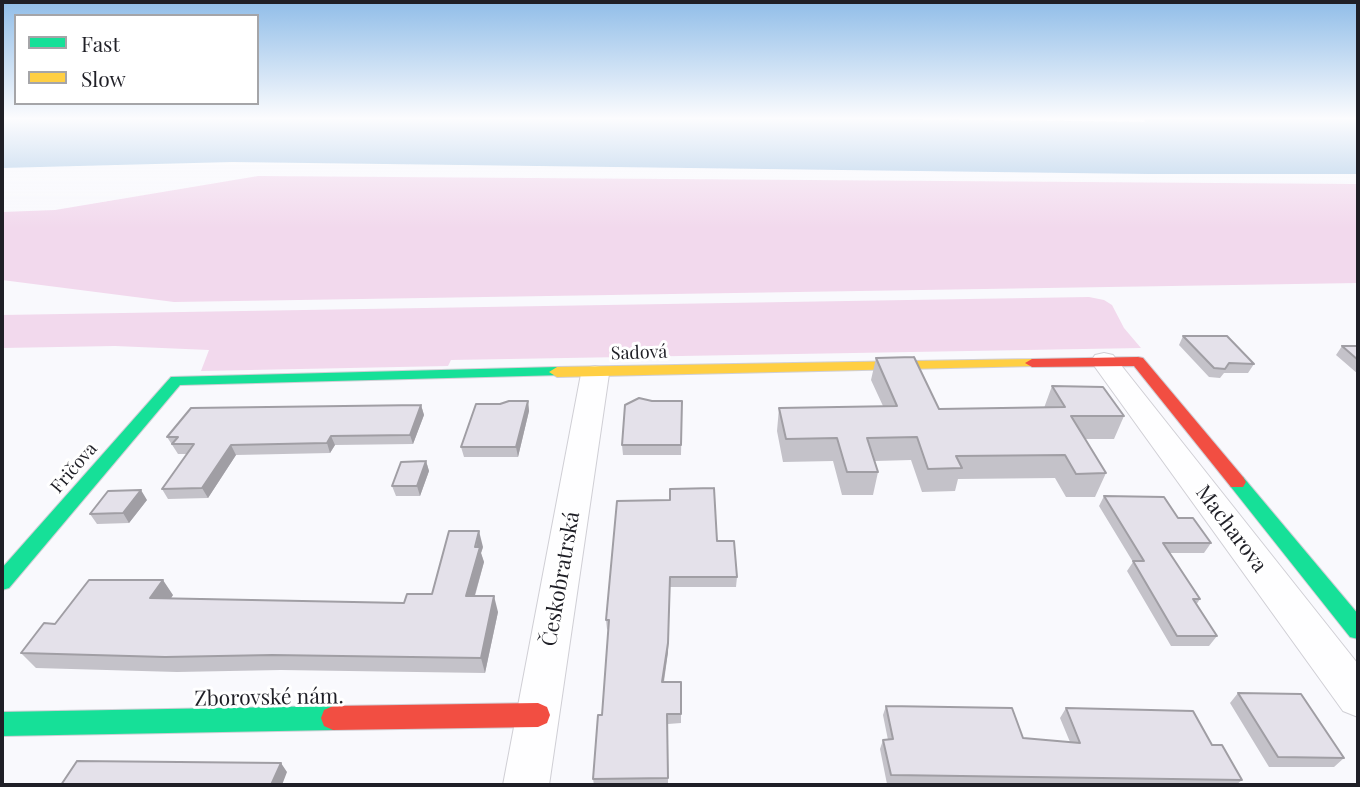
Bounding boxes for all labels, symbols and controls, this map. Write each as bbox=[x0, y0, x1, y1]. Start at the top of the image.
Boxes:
legend bbox=[14, 14, 259, 105]
text: Fast bbox=[81, 29, 120, 57]
text: Slow bbox=[81, 64, 126, 92]
street label: Sadová bbox=[610, 341, 668, 365]
street label: Fričova bbox=[46, 438, 102, 498]
street label: Macharova bbox=[1190, 480, 1272, 578]
street label: Českobratrská bbox=[537, 510, 585, 648]
street label: Zborovské nám. bbox=[194, 684, 344, 712]

